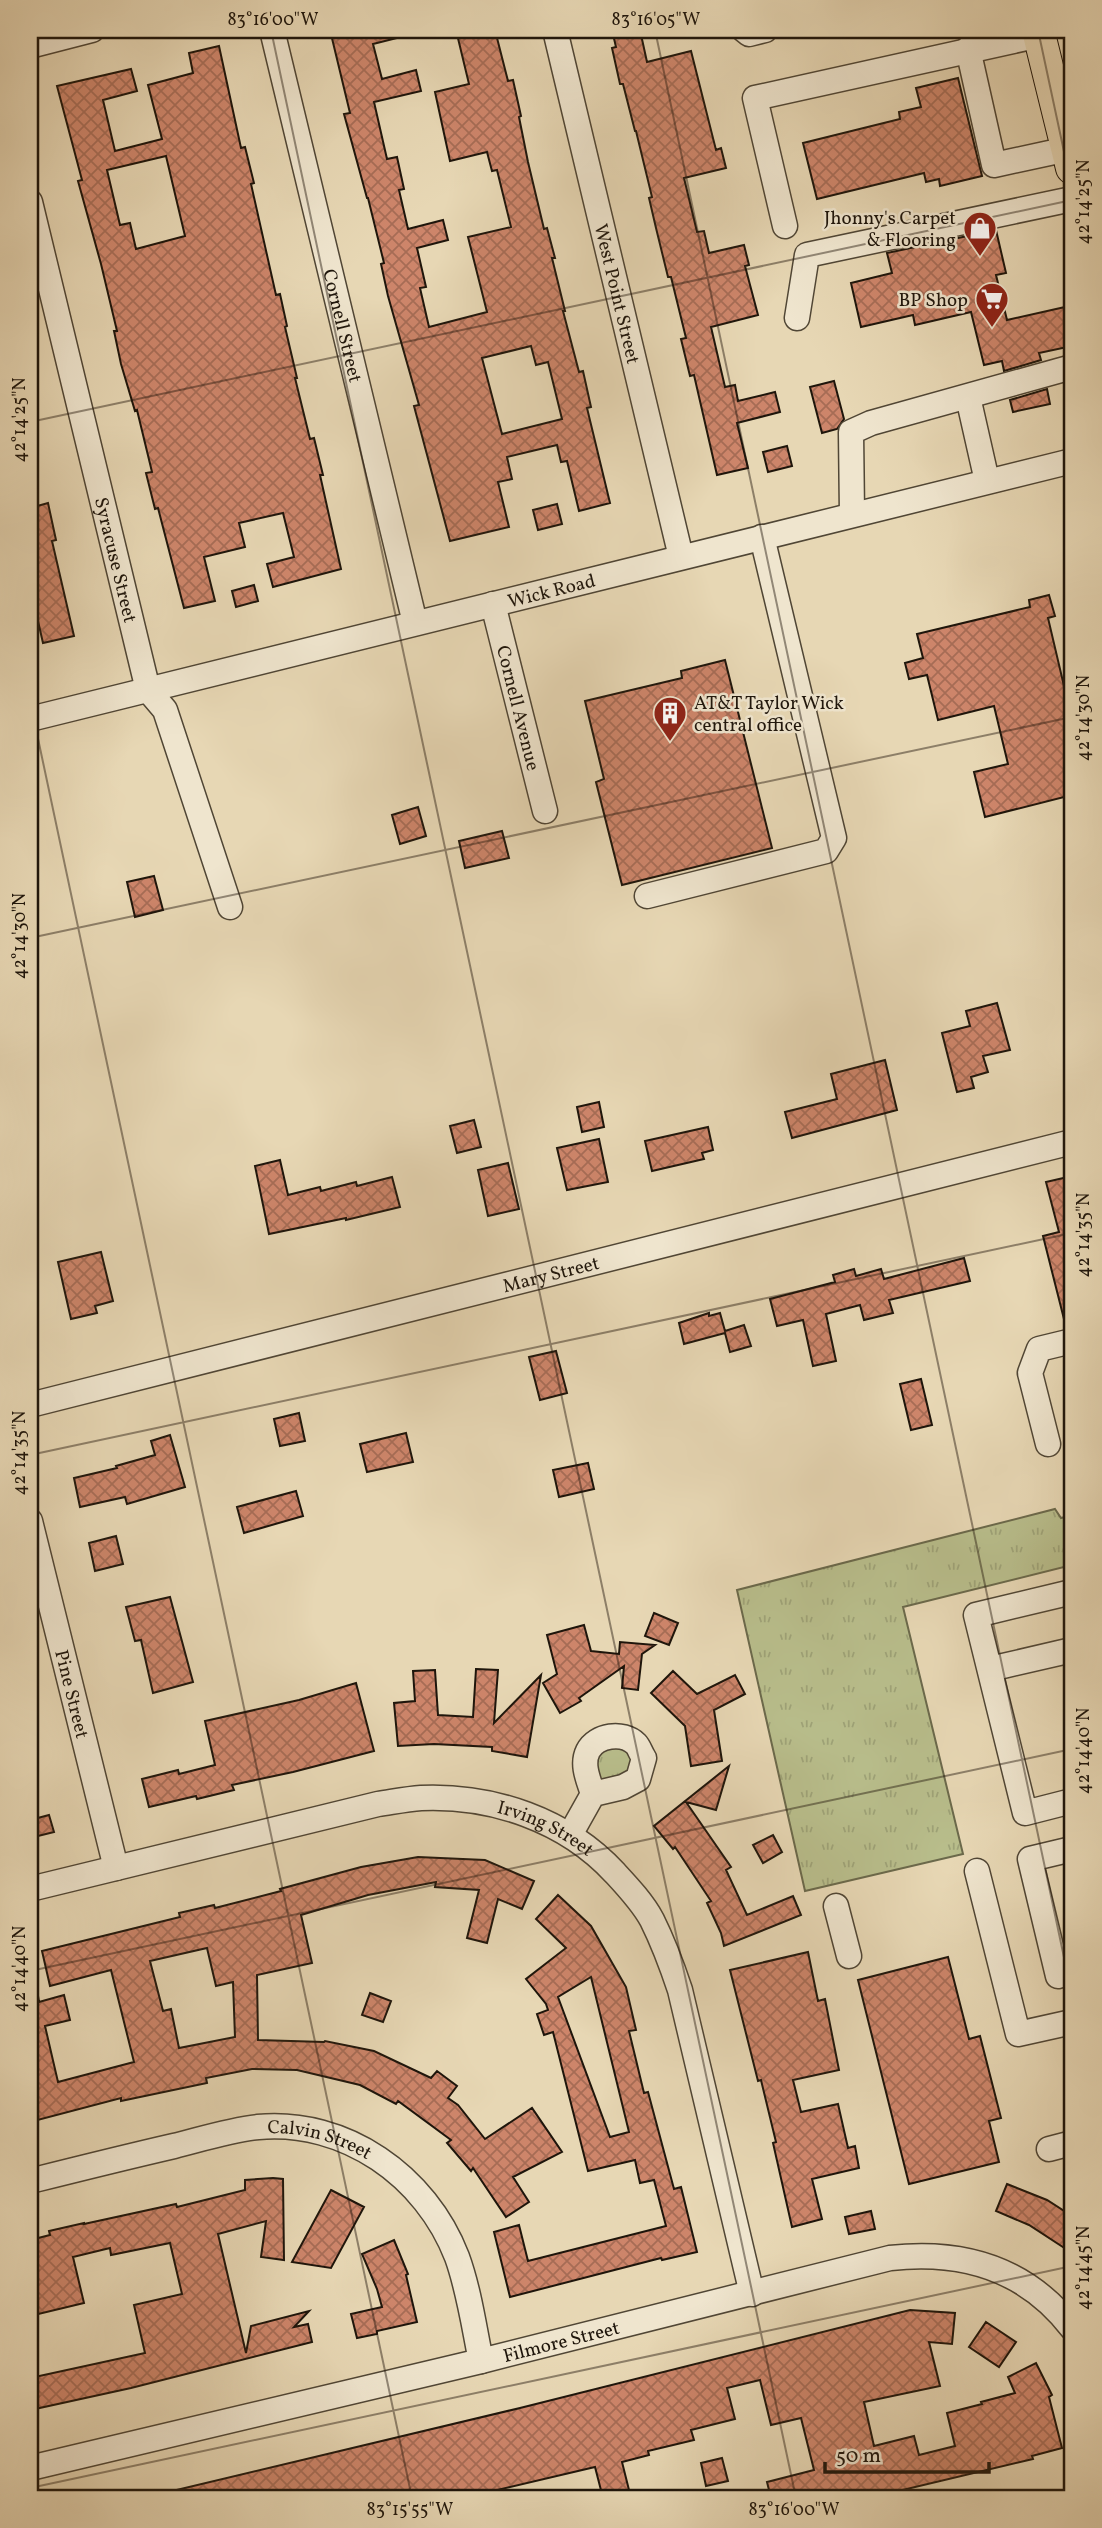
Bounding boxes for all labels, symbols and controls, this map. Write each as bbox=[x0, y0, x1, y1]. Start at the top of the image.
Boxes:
text: 83°16'00"W bbox=[227, 8, 319, 33]
text: 83°16'05"W bbox=[612, 8, 700, 33]
text: 42°14'25"N bbox=[1072, 159, 1097, 245]
place label: Jhonny's Carpet & Flooring bbox=[824, 206, 956, 254]
shop icon: Jhonny's Carpet & Flooring bbox=[961, 209, 999, 258]
street label: West Point Street bbox=[587, 221, 645, 367]
street label: Cornell Street bbox=[315, 267, 368, 386]
supermarket icon: BP Shop bbox=[973, 280, 1011, 329]
place label: BP Shop bbox=[899, 288, 968, 314]
text: 42°14'25"N bbox=[8, 377, 33, 463]
street label: Syracuse Street bbox=[87, 495, 142, 626]
street label: Wick Road bbox=[505, 569, 598, 615]
street label: Cornell Avenue bbox=[489, 643, 545, 774]
text: 42°14'30"N bbox=[1072, 675, 1097, 761]
place label: AT&T Taylor Wick central office bbox=[694, 691, 844, 739]
building icon: AT&T Taylor Wick central office bbox=[651, 694, 689, 743]
text: 42°14'30"N bbox=[8, 893, 33, 979]
text: 42°14'35"N bbox=[1072, 1193, 1097, 1277]
street label: Mary Street bbox=[500, 1251, 602, 1300]
text: 42°14'35"N bbox=[8, 1411, 33, 1495]
street label: Pine Street bbox=[47, 1647, 94, 1742]
text: 42°14'40"N bbox=[1072, 1708, 1097, 1794]
street label: Irving Street bbox=[494, 1795, 599, 1863]
text: 42°14'40"N bbox=[8, 1926, 33, 2012]
street label: Calvin Street bbox=[267, 2115, 377, 2167]
text: 42°14'45"N bbox=[1072, 2226, 1097, 2310]
street label: Filmore Street bbox=[501, 2316, 623, 2370]
scale bar bbox=[825, 2430, 990, 2474]
text: 50 m bbox=[836, 2442, 881, 2471]
text: 83°15'55"W bbox=[367, 2498, 453, 2523]
text: 83°16'00"W bbox=[748, 2498, 840, 2523]

